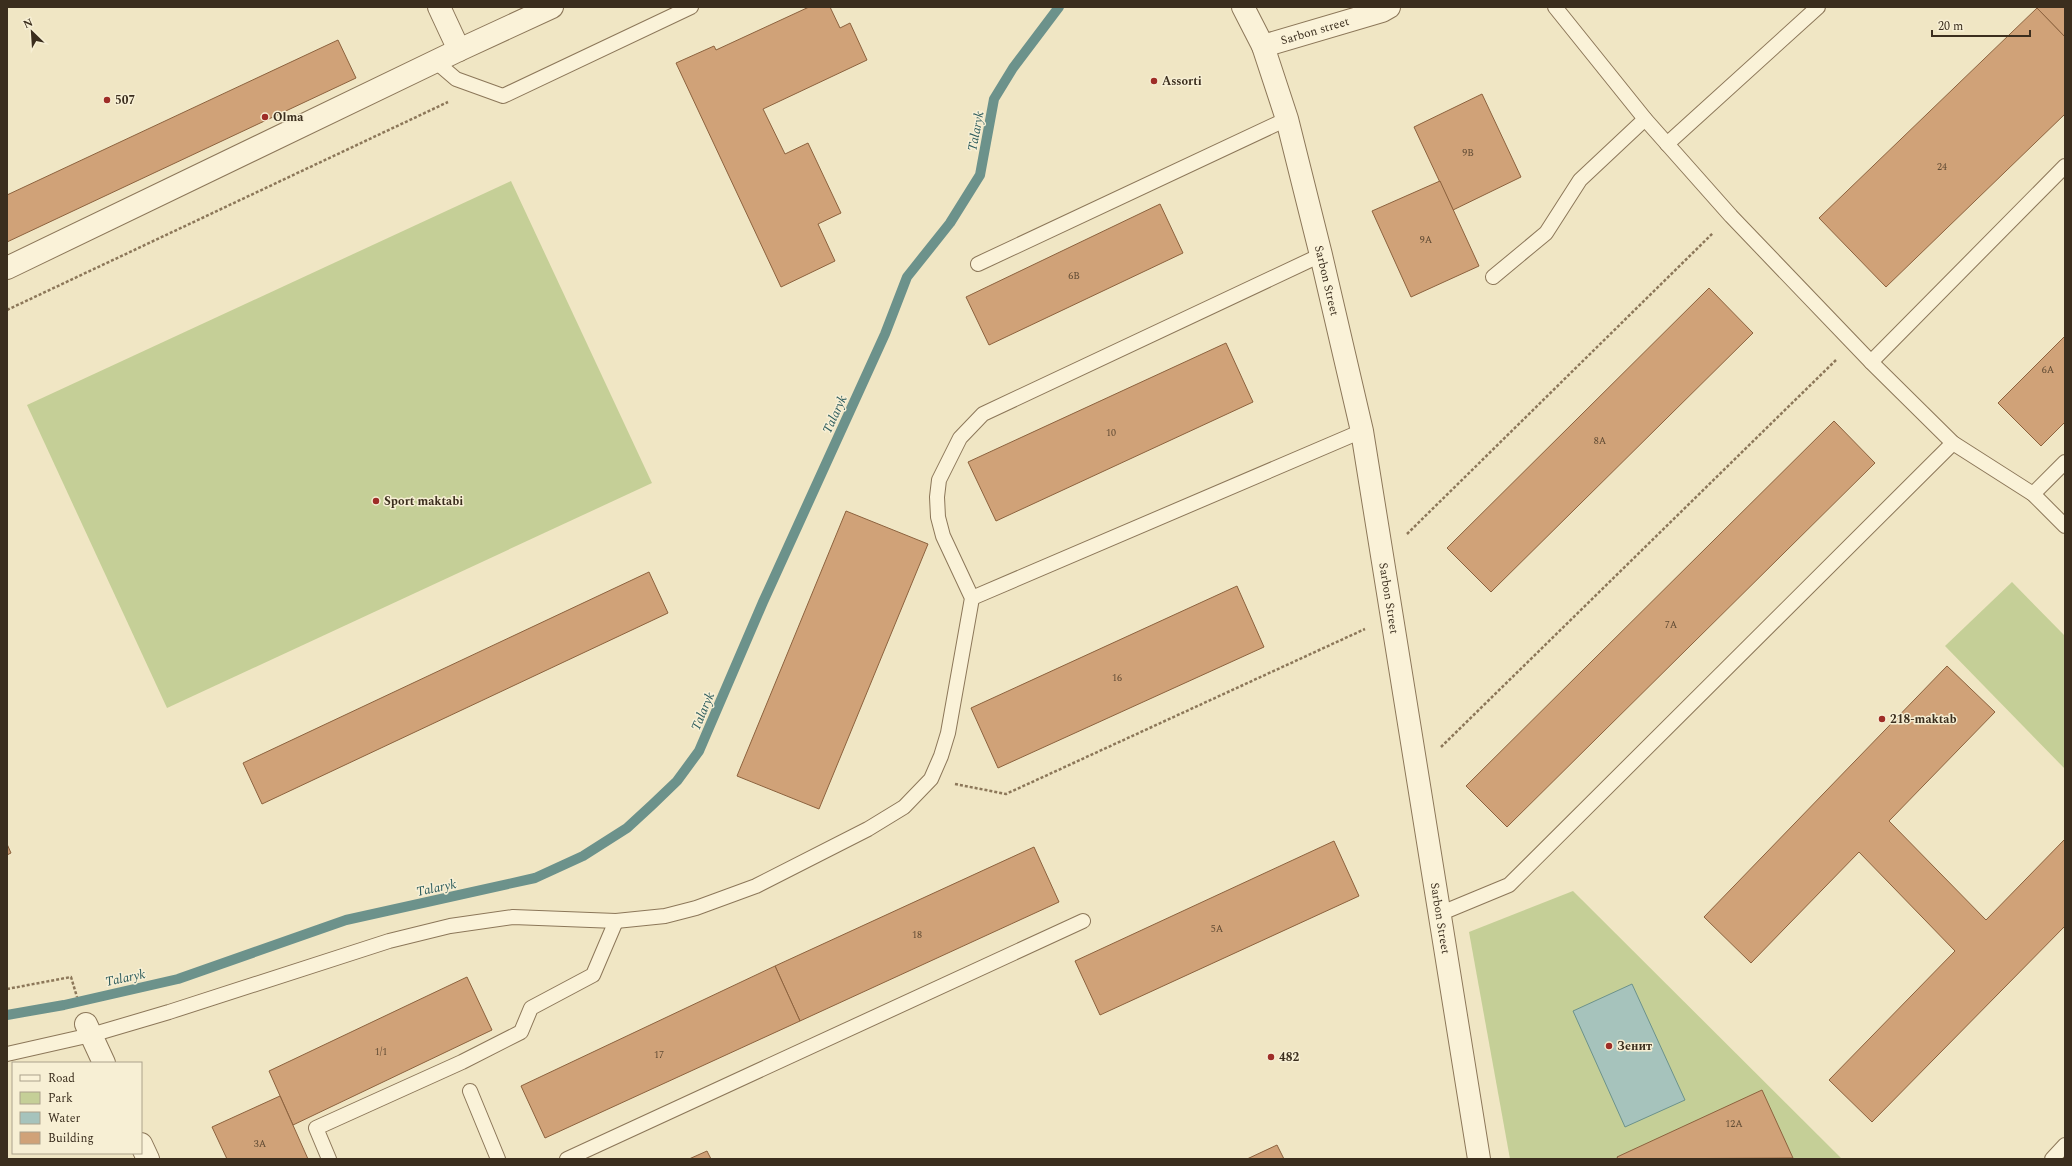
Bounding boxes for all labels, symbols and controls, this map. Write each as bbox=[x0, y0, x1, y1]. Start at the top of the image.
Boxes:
north arrow bbox=[12, 12, 52, 52]
street label: Sarbon street bbox=[1278, 12, 1352, 50]
scale bar bbox=[1932, 12, 2030, 38]
text: N bbox=[20, 14, 36, 33]
text: 20 m bbox=[1938, 17, 1963, 36]
place label: Assorti bbox=[1162, 72, 1202, 91]
marker: Assorti bbox=[1149, 76, 1159, 86]
place label: 507 bbox=[115, 91, 135, 110]
marker: 507 bbox=[102, 95, 112, 105]
place label: Olma bbox=[273, 108, 304, 127]
water label: Talaryk bbox=[962, 109, 990, 153]
marker: Olma bbox=[260, 112, 270, 122]
house number: 9B bbox=[1462, 145, 1474, 161]
house number: 24 bbox=[1937, 159, 1947, 175]
house number: 9А bbox=[1420, 232, 1433, 248]
street label: Sarbon Street bbox=[1309, 243, 1344, 318]
house number: 6В bbox=[1068, 268, 1080, 284]
house number: 6A bbox=[2042, 362, 2055, 378]
water label: Talaryk bbox=[817, 392, 853, 437]
house number: 10 bbox=[1106, 425, 1116, 441]
house number: 8A bbox=[1594, 433, 1607, 449]
place label: Sport maktabi bbox=[384, 492, 463, 511]
marker: Sport maktabi bbox=[371, 496, 381, 506]
street label: Sarbon Street bbox=[1373, 561, 1403, 635]
house number: 7A bbox=[1665, 617, 1678, 633]
house number: 16 bbox=[1112, 670, 1122, 686]
water label: Talaryk bbox=[686, 689, 720, 734]
place label: 218-maktab bbox=[1890, 710, 1956, 729]
marker: 218-maktab bbox=[1877, 714, 1887, 724]
water label: Talaryk bbox=[414, 874, 458, 902]
street label: Sarbon Street bbox=[1425, 881, 1455, 955]
house number: 5А bbox=[1211, 921, 1224, 937]
house number: 18 bbox=[912, 927, 922, 943]
water label: Talaryk bbox=[103, 964, 147, 992]
place label: Зенит bbox=[1617, 1037, 1652, 1056]
marker: Зенит bbox=[1604, 1041, 1614, 1051]
house number: 1/1 bbox=[375, 1044, 387, 1060]
house number: 17 bbox=[654, 1047, 664, 1063]
place label: 482 bbox=[1279, 1048, 1299, 1067]
marker: 482 bbox=[1266, 1052, 1276, 1062]
legend bbox=[12, 1062, 142, 1154]
text: Road bbox=[48, 1069, 75, 1088]
text: Park bbox=[48, 1089, 73, 1108]
text: Water bbox=[48, 1109, 80, 1128]
house number: 12A bbox=[1725, 1116, 1743, 1132]
text: Building bbox=[48, 1129, 94, 1148]
house number: 3A bbox=[254, 1136, 267, 1152]

